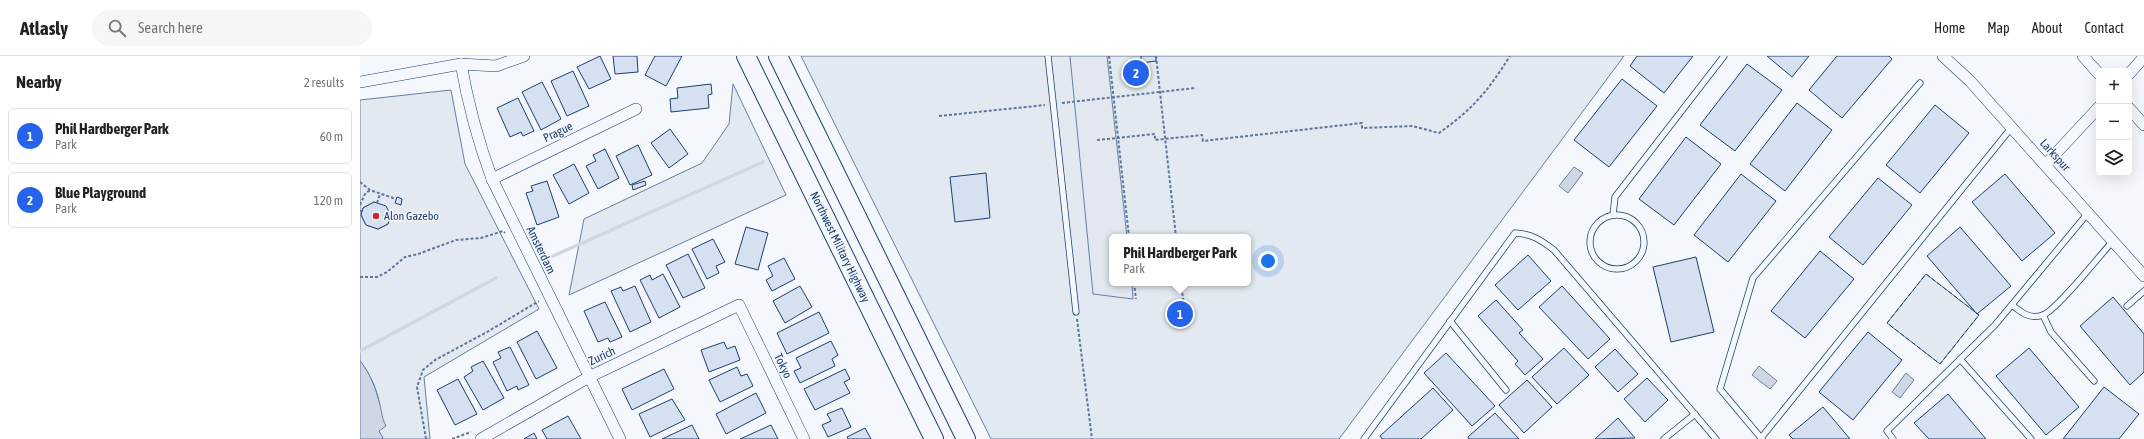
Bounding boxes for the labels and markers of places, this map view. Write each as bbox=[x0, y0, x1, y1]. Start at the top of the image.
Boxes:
pin: 2 bbox=[1123, 58, 1149, 88]
place label: Alon Gazebo bbox=[384, 209, 439, 223]
marker: Alon Gazebo bbox=[371, 211, 381, 221]
pin: 1 bbox=[1167, 299, 1193, 329]

